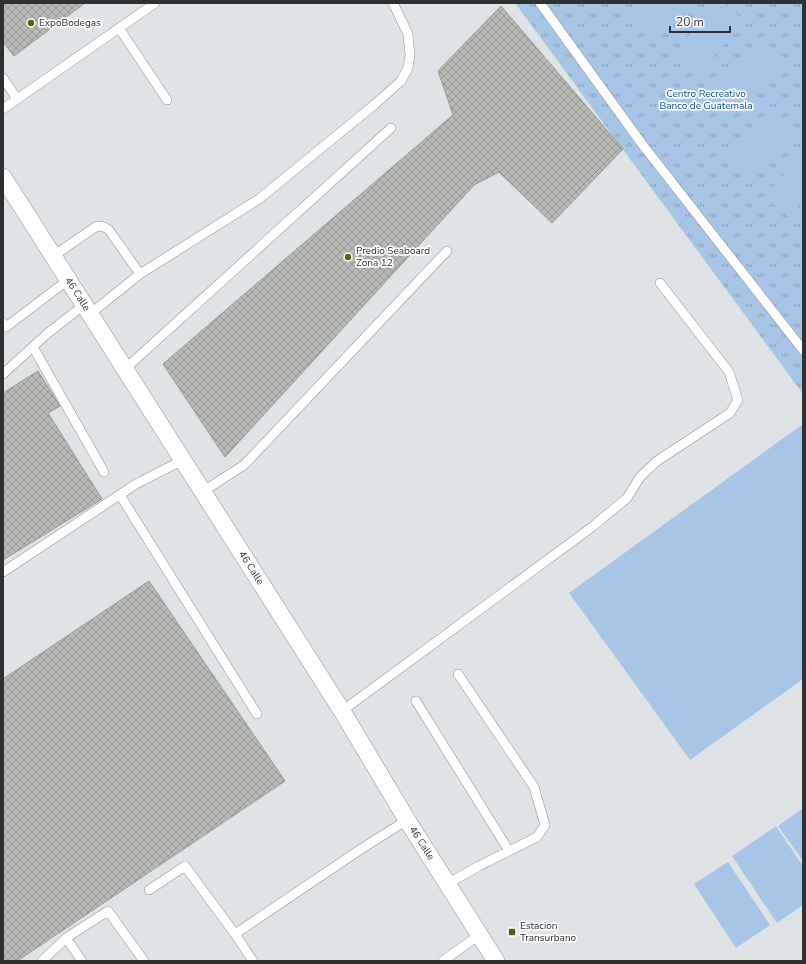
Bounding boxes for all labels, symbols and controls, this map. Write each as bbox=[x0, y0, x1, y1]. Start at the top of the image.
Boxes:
scale bar bbox=[670, 8, 730, 34]
text: 20 m bbox=[676, 14, 704, 30]
place label: ExpoBodegas bbox=[39, 16, 101, 30]
marker: ExpoBodegas bbox=[26, 18, 36, 28]
park label: Centro Recreativo Banco de Guatemala bbox=[659, 87, 753, 113]
place label: Predio Seaboard Zona 12 bbox=[356, 244, 430, 270]
marker: Predio Seaboard Zona 12 bbox=[343, 252, 353, 262]
street label: 46 Calle bbox=[61, 275, 94, 314]
street label: 46 Calle bbox=[235, 548, 267, 588]
street label: 46 Calle bbox=[406, 824, 438, 863]
place label: Estacion Transurbano bbox=[520, 919, 577, 945]
marker: Estacion Transurbano bbox=[507, 927, 517, 937]

